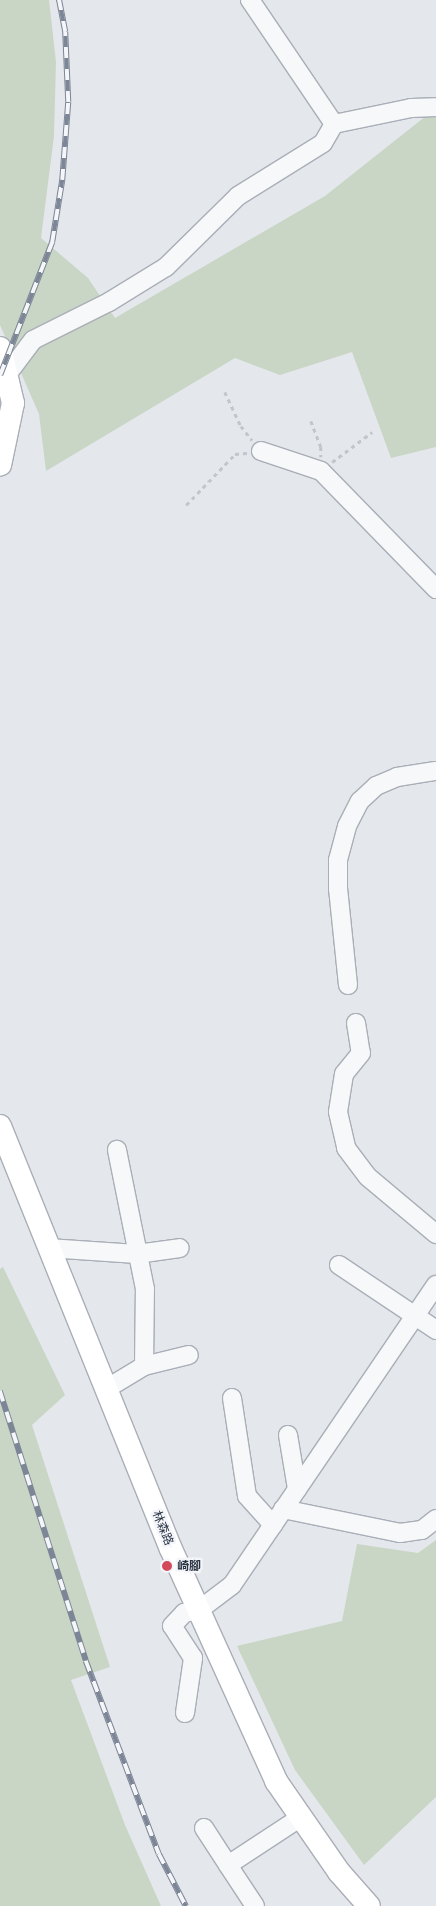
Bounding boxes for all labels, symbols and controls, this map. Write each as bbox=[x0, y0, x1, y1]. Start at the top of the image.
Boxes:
street label: 林森路 bbox=[150, 1509, 176, 1547]
place label: 崎腳 bbox=[177, 1559, 201, 1573]
marker: 崎腳 bbox=[161, 1560, 173, 1572]

